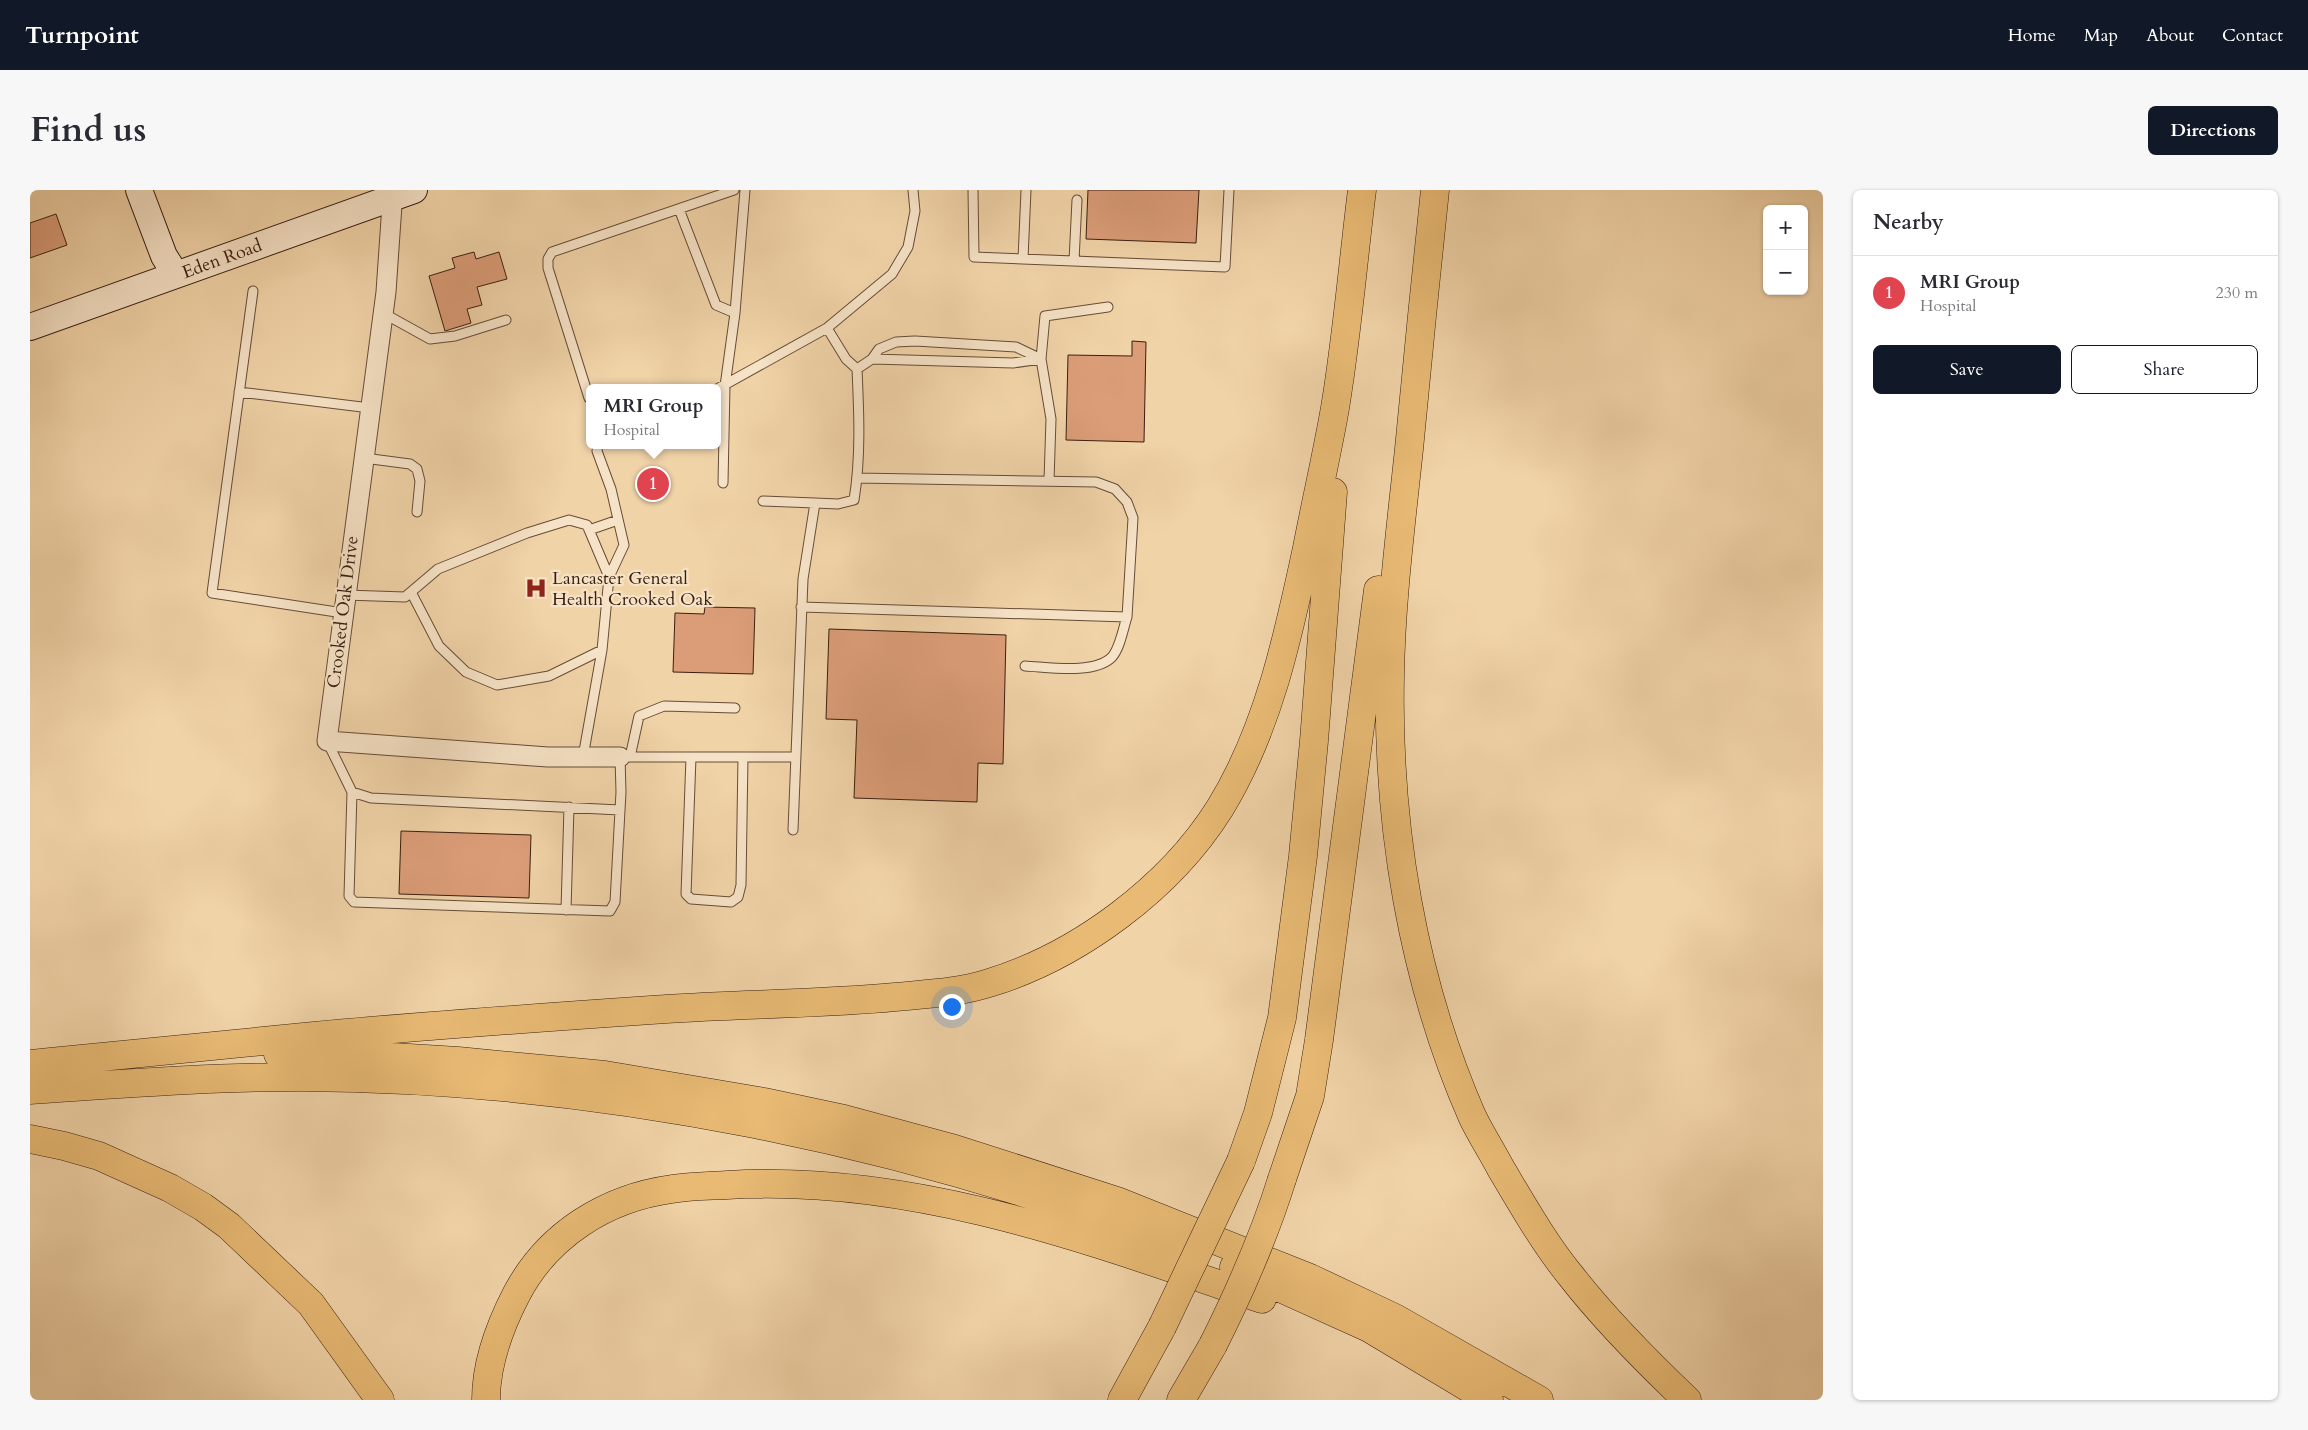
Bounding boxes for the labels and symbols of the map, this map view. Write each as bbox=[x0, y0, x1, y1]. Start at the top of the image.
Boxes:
street label: Eden Road bbox=[178, 233, 266, 285]
pin: 1 bbox=[637, 465, 669, 503]
street label: Crooked Oak Drive bbox=[321, 534, 365, 690]
place label: Lancaster General Health Crooked Oak bbox=[552, 566, 713, 612]
hospital icon: Lancaster General Health Crooked Oak bbox=[523, 575, 549, 601]
your location bbox=[939, 994, 965, 1020]

